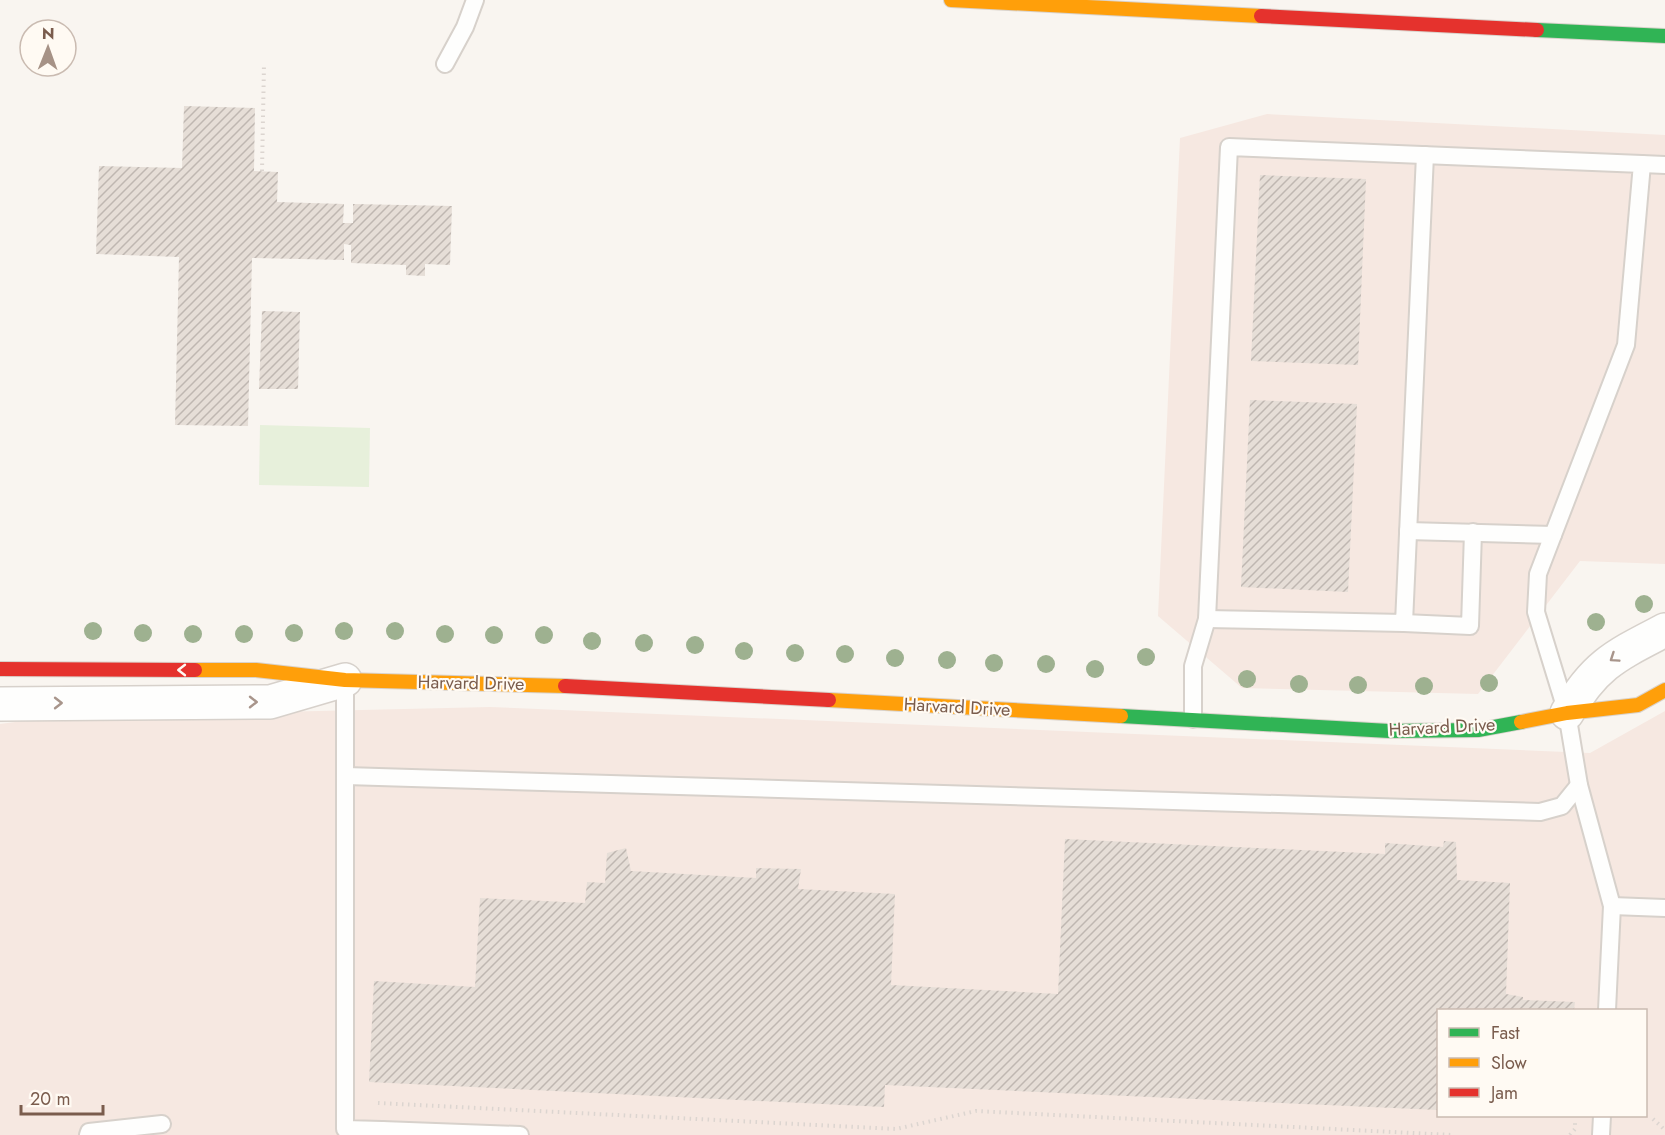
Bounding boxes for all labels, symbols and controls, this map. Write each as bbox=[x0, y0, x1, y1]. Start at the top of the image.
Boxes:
north arrow bbox=[18, 18, 78, 78]
text: N bbox=[42, 22, 55, 45]
one-way arrow bbox=[1609, 651, 1620, 662]
one-way arrow bbox=[177, 664, 186, 676]
street label: Harvard Drive bbox=[417, 669, 525, 697]
street label: Harvard Drive bbox=[903, 691, 1011, 723]
one-way arrow bbox=[249, 696, 258, 708]
one-way arrow bbox=[54, 697, 63, 709]
street label: Harvard Drive bbox=[1388, 711, 1496, 743]
legend bbox=[1437, 1009, 1647, 1117]
text: Fast bbox=[1491, 1020, 1520, 1046]
text: Slow bbox=[1491, 1050, 1528, 1076]
scale bar bbox=[21, 1078, 104, 1116]
text: Jam bbox=[1489, 1080, 1518, 1106]
text: 20 m bbox=[30, 1086, 70, 1112]

